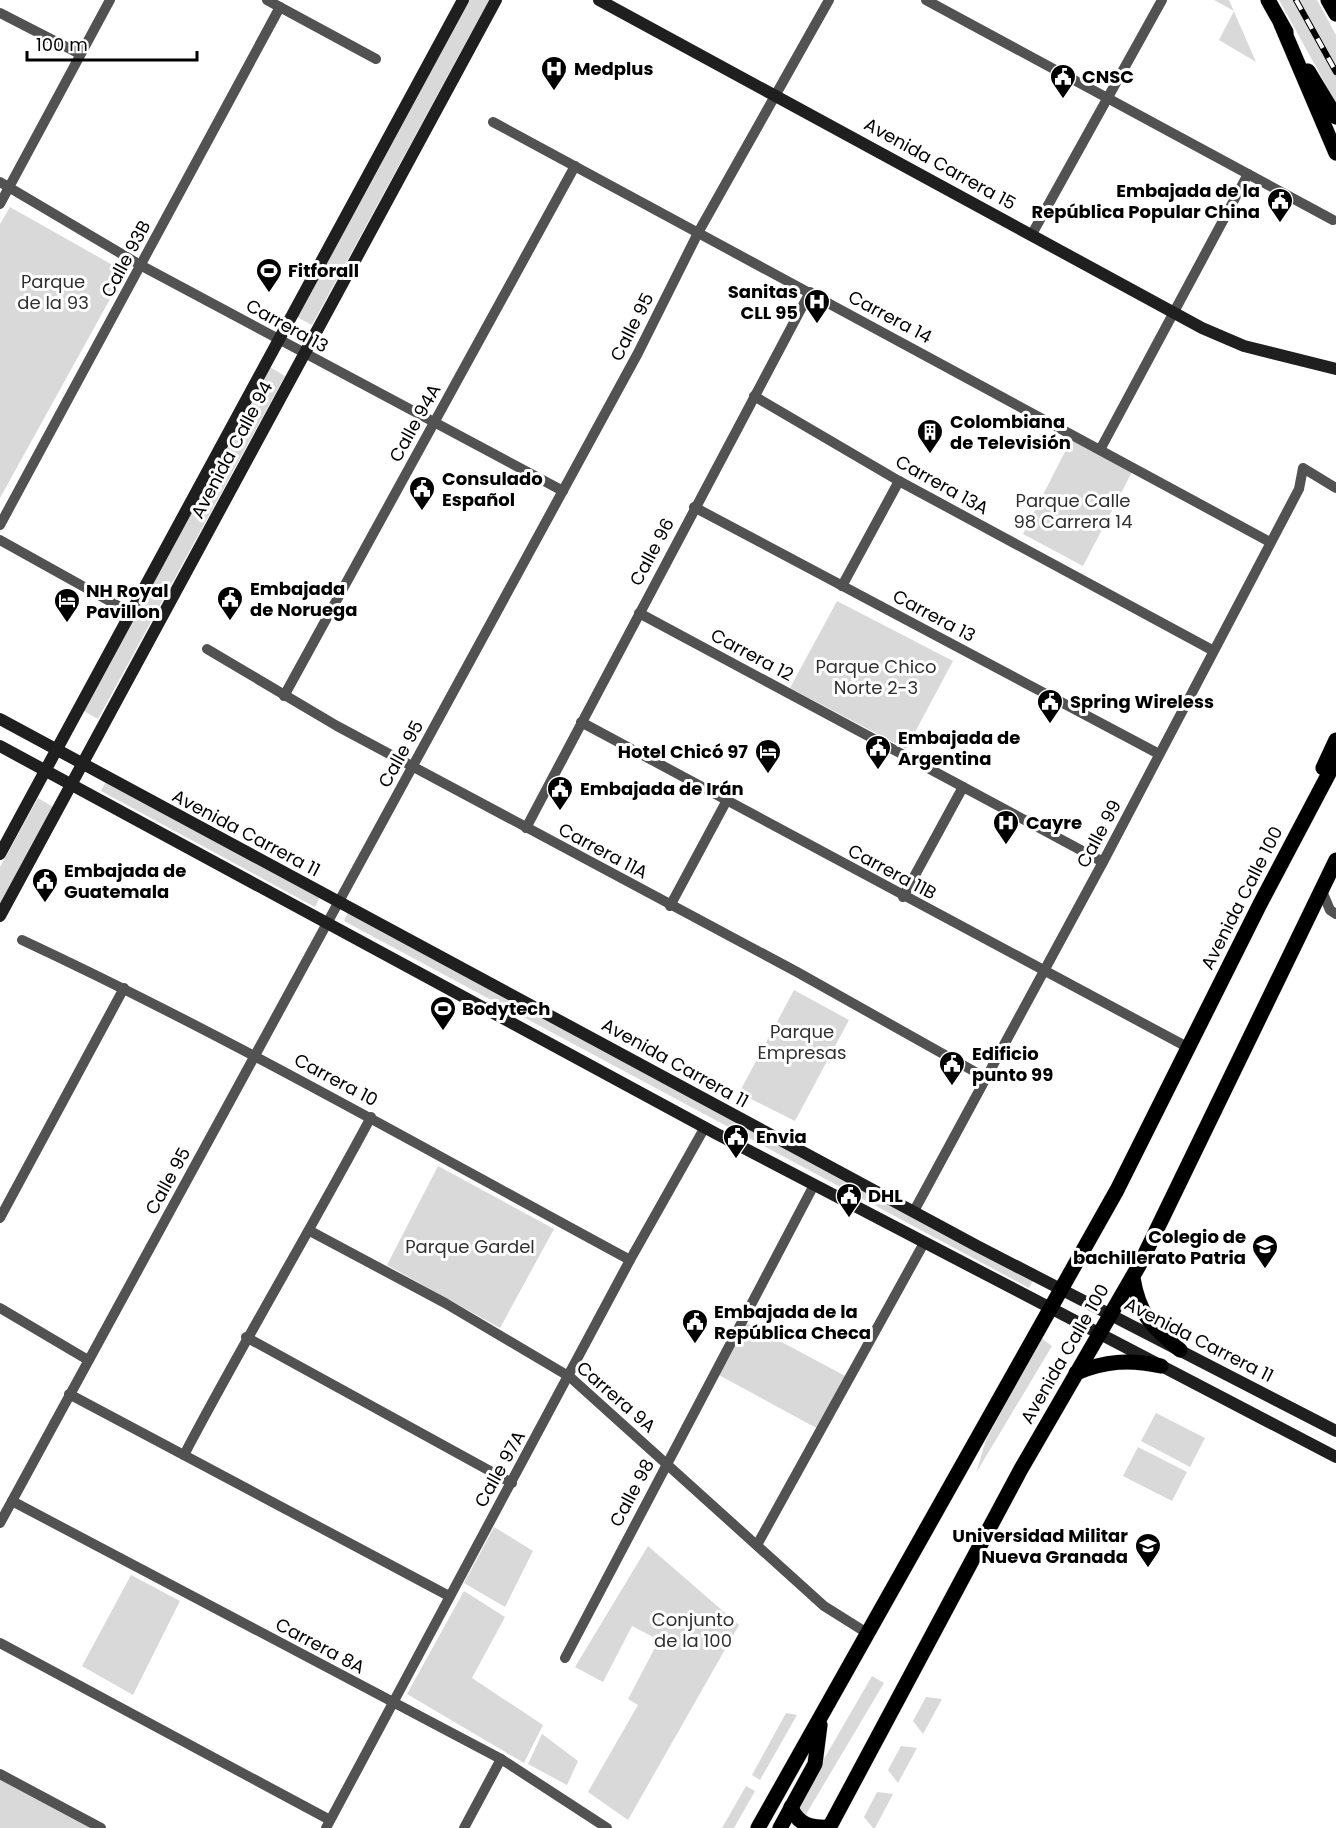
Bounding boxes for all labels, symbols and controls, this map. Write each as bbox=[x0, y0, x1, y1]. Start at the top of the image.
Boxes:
scale bar bbox=[27, 24, 196, 62]
text: 100 m bbox=[36, 32, 88, 57]
hospital icon: Medplus bbox=[539, 54, 569, 92]
place label: Medplus bbox=[574, 56, 654, 81]
public building icon: CNSC bbox=[1048, 62, 1078, 100]
place label: CNSC bbox=[1082, 64, 1134, 89]
street label: Avenida Carrera 15 bbox=[860, 111, 1021, 216]
place label: Embajada de la República Popular China bbox=[1031, 178, 1260, 224]
public building icon: Embajada de la República Popular China bbox=[1265, 186, 1295, 224]
street label: Calle 93B bbox=[95, 216, 156, 302]
sports icon: Fitforall bbox=[254, 256, 284, 294]
place label: Fitforall bbox=[288, 258, 359, 283]
park label: Parque de la 93 bbox=[17, 269, 89, 315]
place label: Sanitas CLL 95 bbox=[728, 279, 798, 325]
street label: Carrera 14 bbox=[844, 284, 936, 349]
hospital icon: Sanitas CLL 95 bbox=[802, 287, 832, 325]
street label: Calle 95 bbox=[604, 288, 659, 365]
street label: Carrera 13 bbox=[242, 293, 333, 358]
street label: Avenida Calle 94 bbox=[185, 377, 278, 523]
street label: Calle 94A bbox=[383, 379, 446, 466]
place label: Colombiana de Televisión bbox=[950, 409, 1071, 455]
building icon: Colombiana de Televisión bbox=[915, 417, 945, 455]
street label: Carrera 13A bbox=[891, 449, 993, 520]
place label: Consulado Español bbox=[442, 466, 543, 512]
public building icon: Consulado Español bbox=[407, 474, 437, 512]
park label: Parque Calle 98 Carrera 14 bbox=[1014, 488, 1132, 534]
street label: Calle 96 bbox=[623, 513, 680, 590]
place label: Embajada de Noruega bbox=[250, 576, 358, 622]
place label: NH Royal Pavillon bbox=[86, 578, 169, 624]
street label: Carrera 13 bbox=[888, 583, 980, 648]
public building icon: Embajada de Noruega bbox=[215, 584, 245, 622]
hotel icon: NH Royal Pavillon bbox=[52, 586, 82, 624]
street label: Carrera 12 bbox=[706, 622, 798, 687]
park label: Parque Chico Norte 2-3 bbox=[815, 654, 937, 700]
public building icon: Spring Wireless bbox=[1035, 687, 1065, 725]
place label: Spring Wireless bbox=[1070, 689, 1214, 714]
street label: Calle 95 bbox=[372, 716, 429, 792]
place label: Embajada de Argentina bbox=[898, 725, 1020, 771]
public building icon: Embajada de Argentina bbox=[863, 733, 893, 771]
hotel icon: Hotel Chicó 97 bbox=[753, 737, 783, 775]
place label: Hotel Chicó 97 bbox=[618, 739, 748, 764]
public building icon: Embajada de Irán bbox=[545, 774, 575, 812]
place label: Embajada de Irán bbox=[580, 776, 744, 801]
street label: Avenida Carrera 11 bbox=[168, 783, 325, 882]
street label: Calle 99 bbox=[1070, 795, 1127, 872]
hospital icon: Cayre bbox=[991, 808, 1021, 846]
place label: Cayre bbox=[1026, 810, 1082, 835]
street label: Carrera 11A bbox=[554, 817, 652, 885]
street label: Avenida Calle 100 bbox=[1195, 822, 1288, 974]
street label: Carrera 11B bbox=[844, 838, 941, 905]
place label: Embajada de Guatemala bbox=[64, 858, 186, 904]
public building icon: Embajada de Guatemala bbox=[30, 866, 60, 904]
sports icon: Bodytech bbox=[428, 994, 458, 1032]
place label: Bodytech bbox=[462, 996, 550, 1021]
street label: Avenida Carrera 11 bbox=[597, 1012, 753, 1113]
park label: Parque Empresas bbox=[758, 1019, 846, 1065]
place label: Edificio punto 99 bbox=[972, 1041, 1053, 1087]
street label: Carrera 10 bbox=[290, 1047, 382, 1112]
public building icon: Edificio punto 99 bbox=[937, 1049, 967, 1087]
public building icon: Envia bbox=[721, 1122, 751, 1160]
place label: Envia bbox=[756, 1124, 807, 1149]
street label: Calle 95 bbox=[139, 1143, 196, 1219]
public building icon: DHL bbox=[834, 1181, 864, 1219]
place label: DHL bbox=[868, 1183, 903, 1208]
place label: Colegio de bachillerato Patria bbox=[1073, 1224, 1246, 1270]
school or university icon: Colegio de bachillerato Patria bbox=[1250, 1232, 1280, 1270]
park label: Parque Gardel bbox=[405, 1234, 535, 1259]
street label: Avenida Calle 100 bbox=[1014, 1279, 1115, 1428]
street label: Avenida Carrera 11 bbox=[1120, 1291, 1278, 1388]
place label: Embajada de la República Checa bbox=[714, 1299, 871, 1345]
public building icon: Embajada de la República Checa bbox=[680, 1307, 710, 1345]
street label: Carrera 9A bbox=[571, 1355, 661, 1438]
street label: Calle 97A bbox=[468, 1426, 531, 1512]
street label: Calle 98 bbox=[603, 1454, 660, 1531]
place label: Universidad Militar Nueva Granada bbox=[952, 1523, 1128, 1569]
school or university icon: Universidad Militar Nueva Granada bbox=[1133, 1531, 1163, 1569]
park label: Conjunto de la 100 bbox=[652, 1607, 734, 1653]
street label: Carrera 8A bbox=[271, 1612, 369, 1680]

